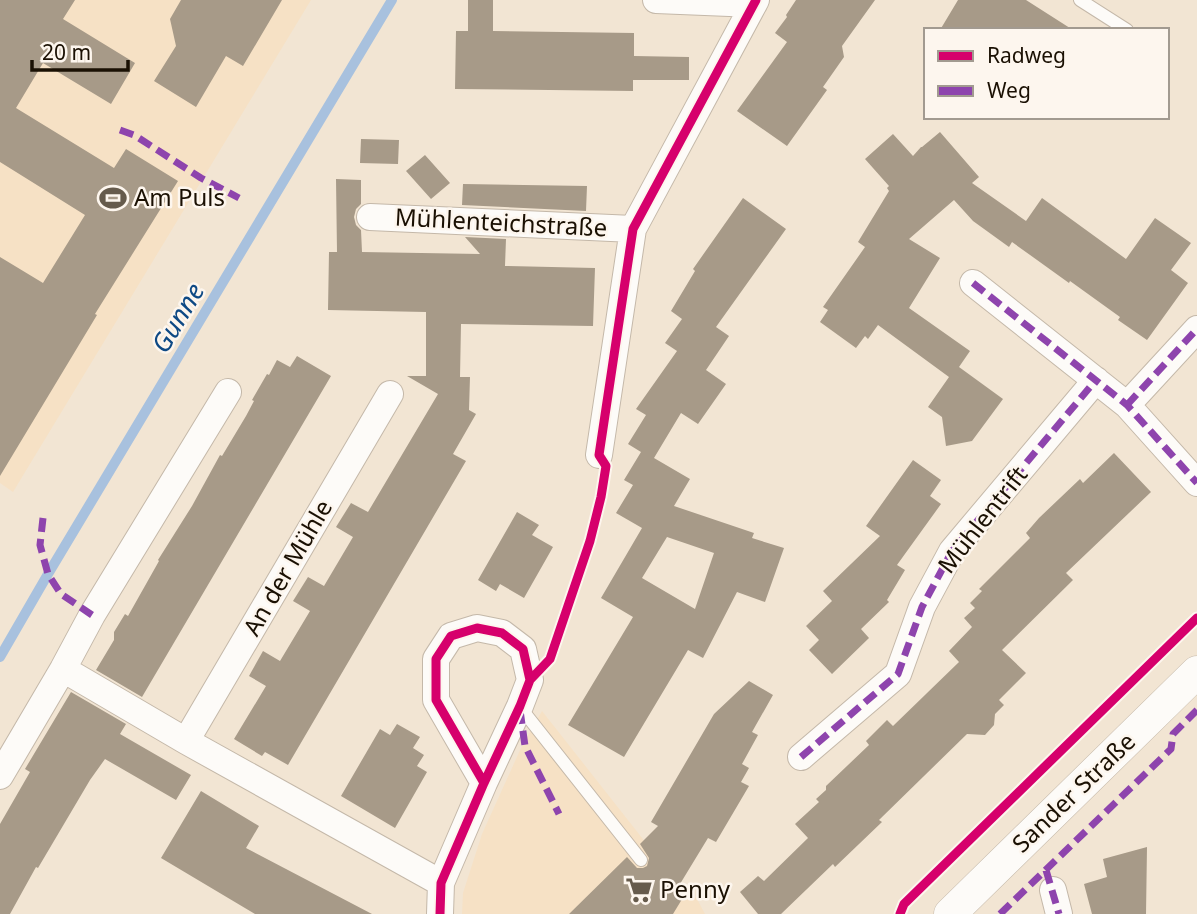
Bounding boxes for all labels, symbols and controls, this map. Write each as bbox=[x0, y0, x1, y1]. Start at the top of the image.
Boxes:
scale bar bbox=[32, 28, 128, 72]
legend bbox=[924, 28, 1169, 119]
text: 20 m bbox=[42, 38, 91, 66]
text: Radweg bbox=[987, 41, 1066, 69]
text: Weg bbox=[987, 76, 1031, 104]
place label: Am Puls bbox=[134, 180, 225, 213]
sports icon: Am Puls bbox=[98, 183, 128, 213]
street label: Mühlenteichstraße bbox=[394, 199, 608, 244]
water label: Gunne bbox=[142, 276, 212, 359]
street label: Mühlentrift bbox=[930, 458, 1034, 580]
street label: An der Mühle bbox=[234, 493, 339, 641]
street label: Sander Straße bbox=[1004, 725, 1142, 859]
place label: Penny bbox=[660, 872, 731, 905]
supermarket icon: Penny bbox=[624, 875, 654, 905]

